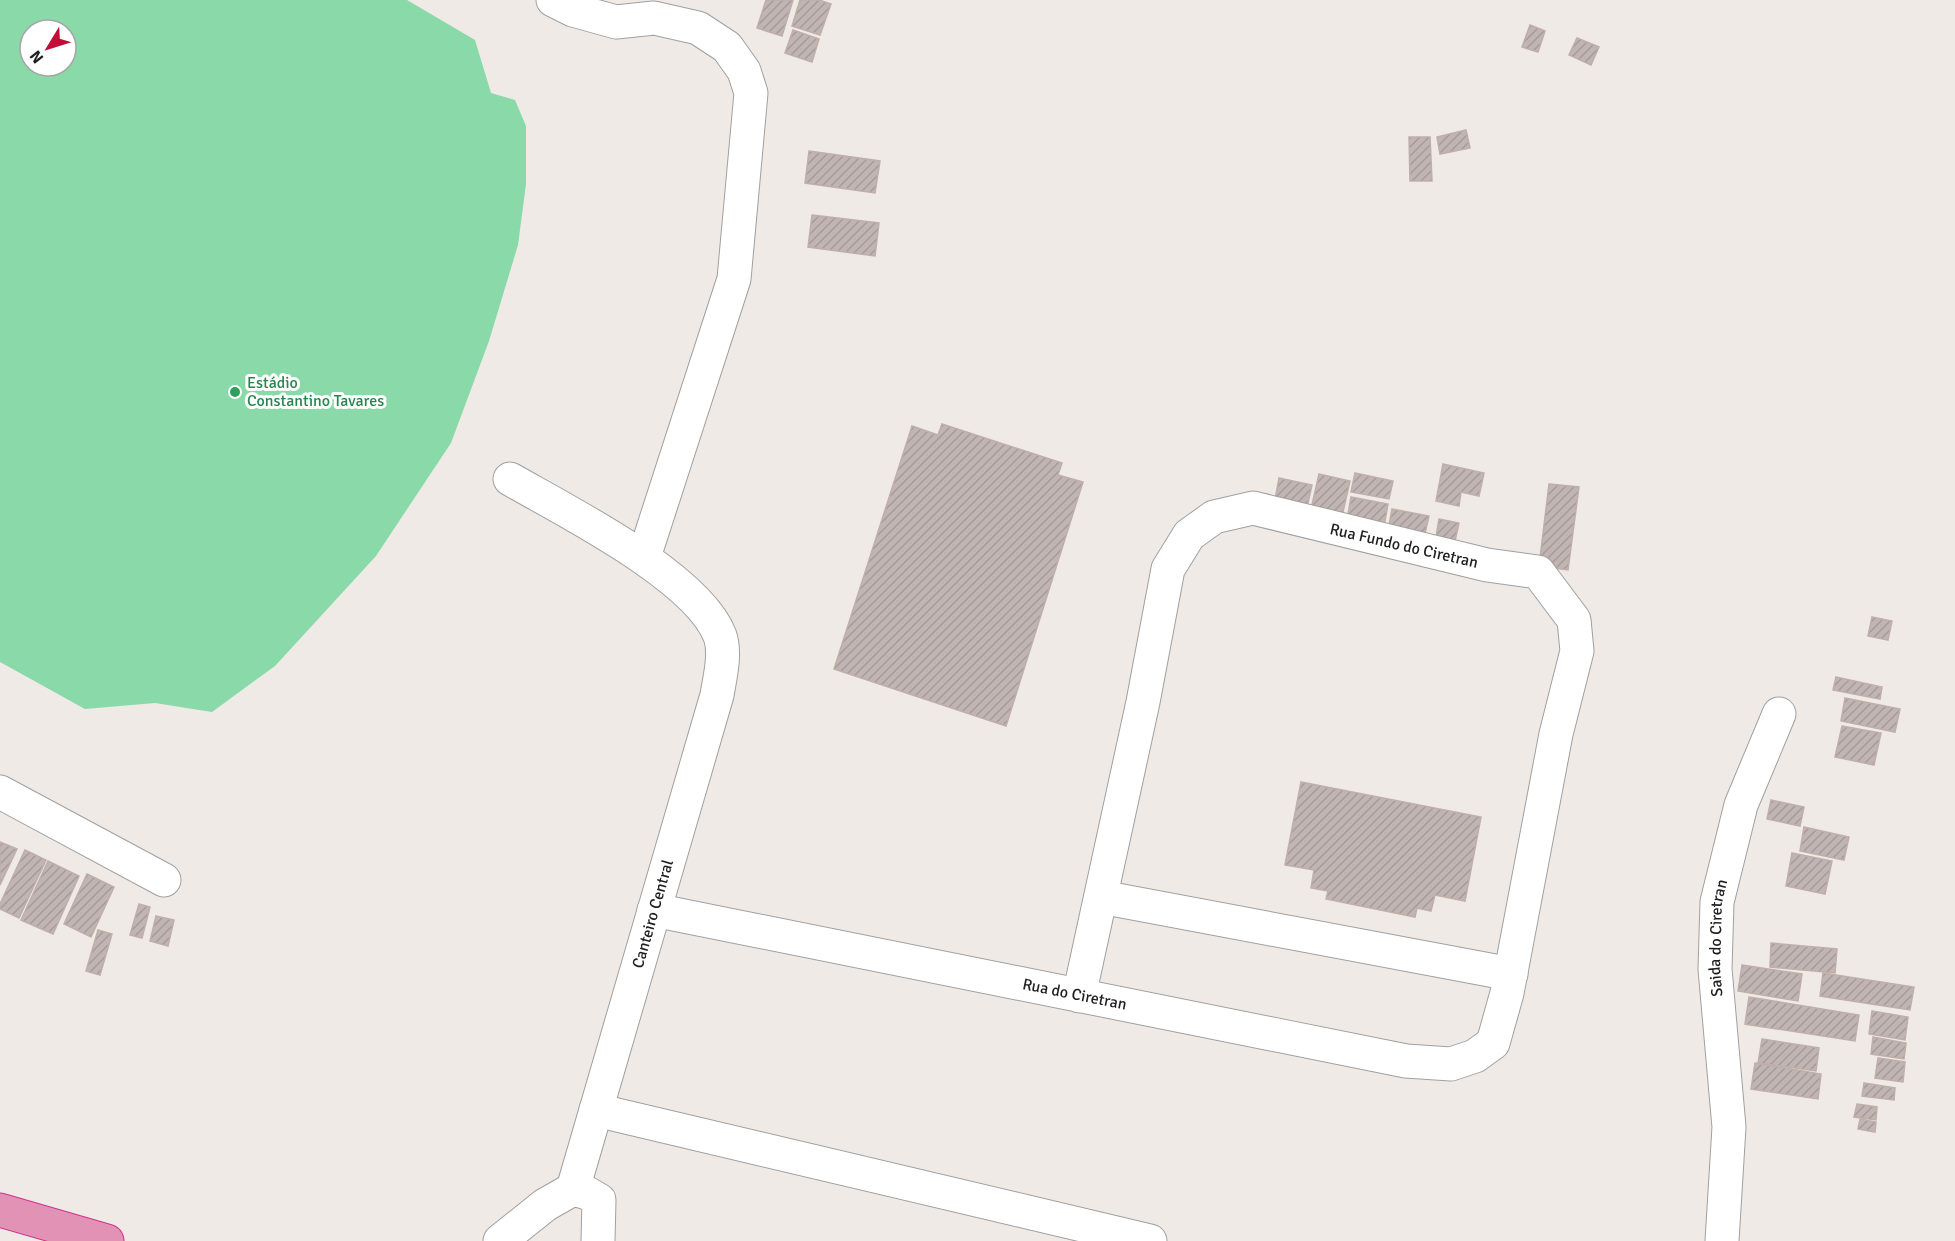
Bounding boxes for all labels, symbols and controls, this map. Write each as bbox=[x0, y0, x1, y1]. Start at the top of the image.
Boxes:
north arrow bbox=[18, 18, 78, 78]
text: N bbox=[26, 46, 48, 67]
place label: Estádio Constantino Tavares bbox=[247, 373, 384, 411]
marker: Estádio Constantino Tavares bbox=[228, 385, 242, 399]
street label: Rua Fundo do Ciretran bbox=[1328, 519, 1480, 573]
street label: Canteiro Central bbox=[628, 857, 678, 971]
street label: Saida do Ciretran bbox=[1705, 877, 1732, 997]
street label: Rua do Ciretran bbox=[1021, 974, 1128, 1015]

